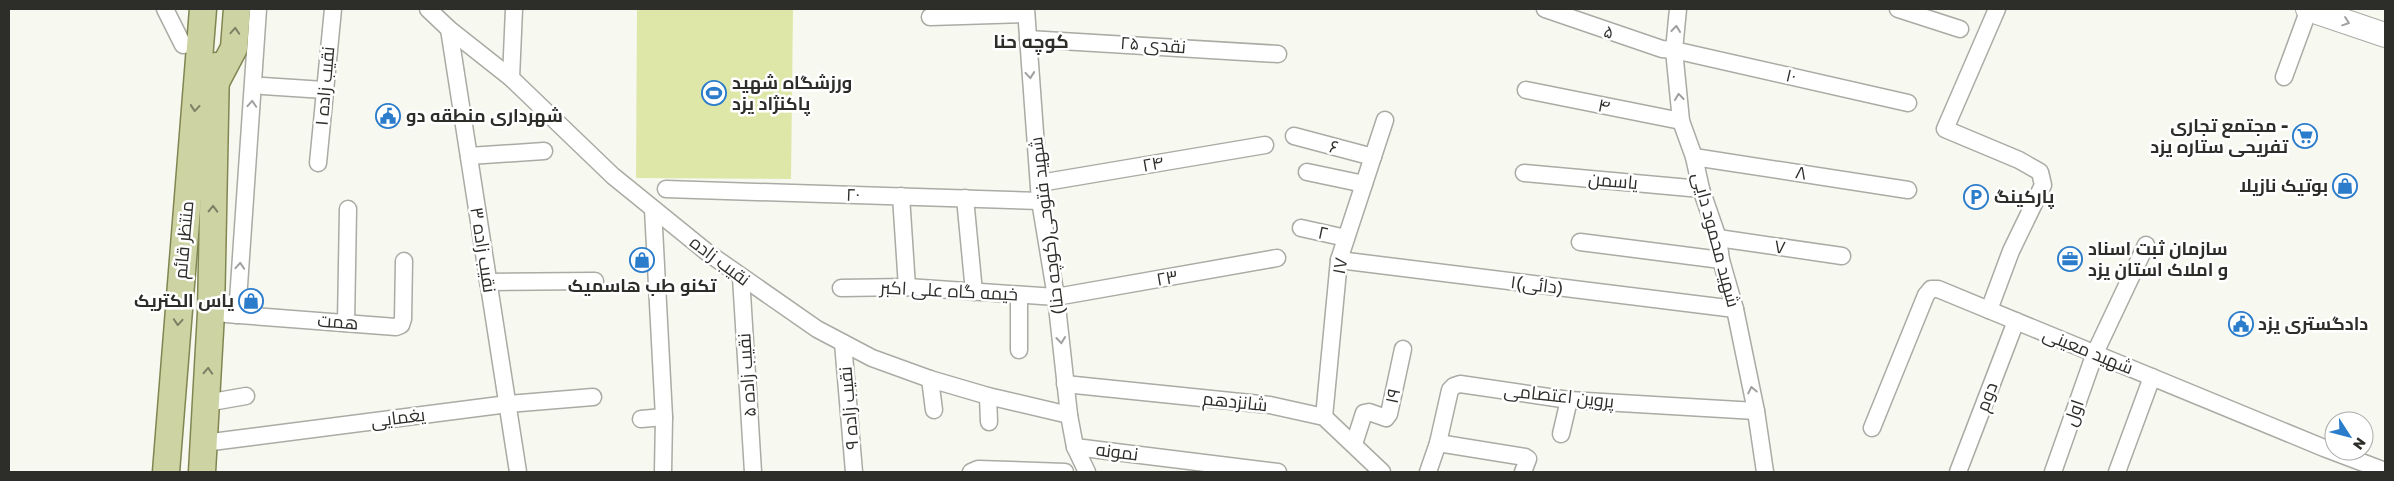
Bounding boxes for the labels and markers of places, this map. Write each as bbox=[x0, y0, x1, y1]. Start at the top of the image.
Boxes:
place label: ورزشگاه شهید پاکنژاد یزد bbox=[732, 71, 852, 116]
sports icon: ورزشگاه شهید پاکنژاد یزد bbox=[701, 80, 727, 106]
public building icon: شهرداری منطقه دو bbox=[375, 103, 401, 129]
place label: شهرداری منطقه دو bbox=[406, 104, 563, 127]
place label: مجتمع تجاری - تفریحی ستاره یزد bbox=[2150, 114, 2288, 158]
supermarket icon: مجتمع تجاری - تفریحی ستاره یزد bbox=[2292, 123, 2318, 149]
shop icon: بوتیک نازیلا bbox=[2332, 173, 2358, 199]
place label: بوتیک نازیلا bbox=[2239, 174, 2328, 197]
parking icon: پارکینگ bbox=[1963, 184, 1989, 210]
place label: پارکینگ bbox=[1994, 185, 2055, 209]
place label: سازمان ثبت اسناد و املاک استان یزد bbox=[2088, 237, 2228, 281]
office icon: سازمان ثبت اسناد و املاک استان یزد bbox=[2057, 246, 2083, 272]
shop icon: تکنو طب هاسمیک bbox=[629, 247, 655, 273]
place label: تکنو طب هاسمیک bbox=[568, 274, 717, 297]
shop icon: یاس الکتریک bbox=[238, 288, 264, 314]
place label: یاس الکتریک bbox=[134, 289, 234, 312]
public building icon: دادگستری یزد bbox=[2228, 311, 2254, 337]
place label: دادگستری یزد bbox=[2258, 312, 2368, 335]

